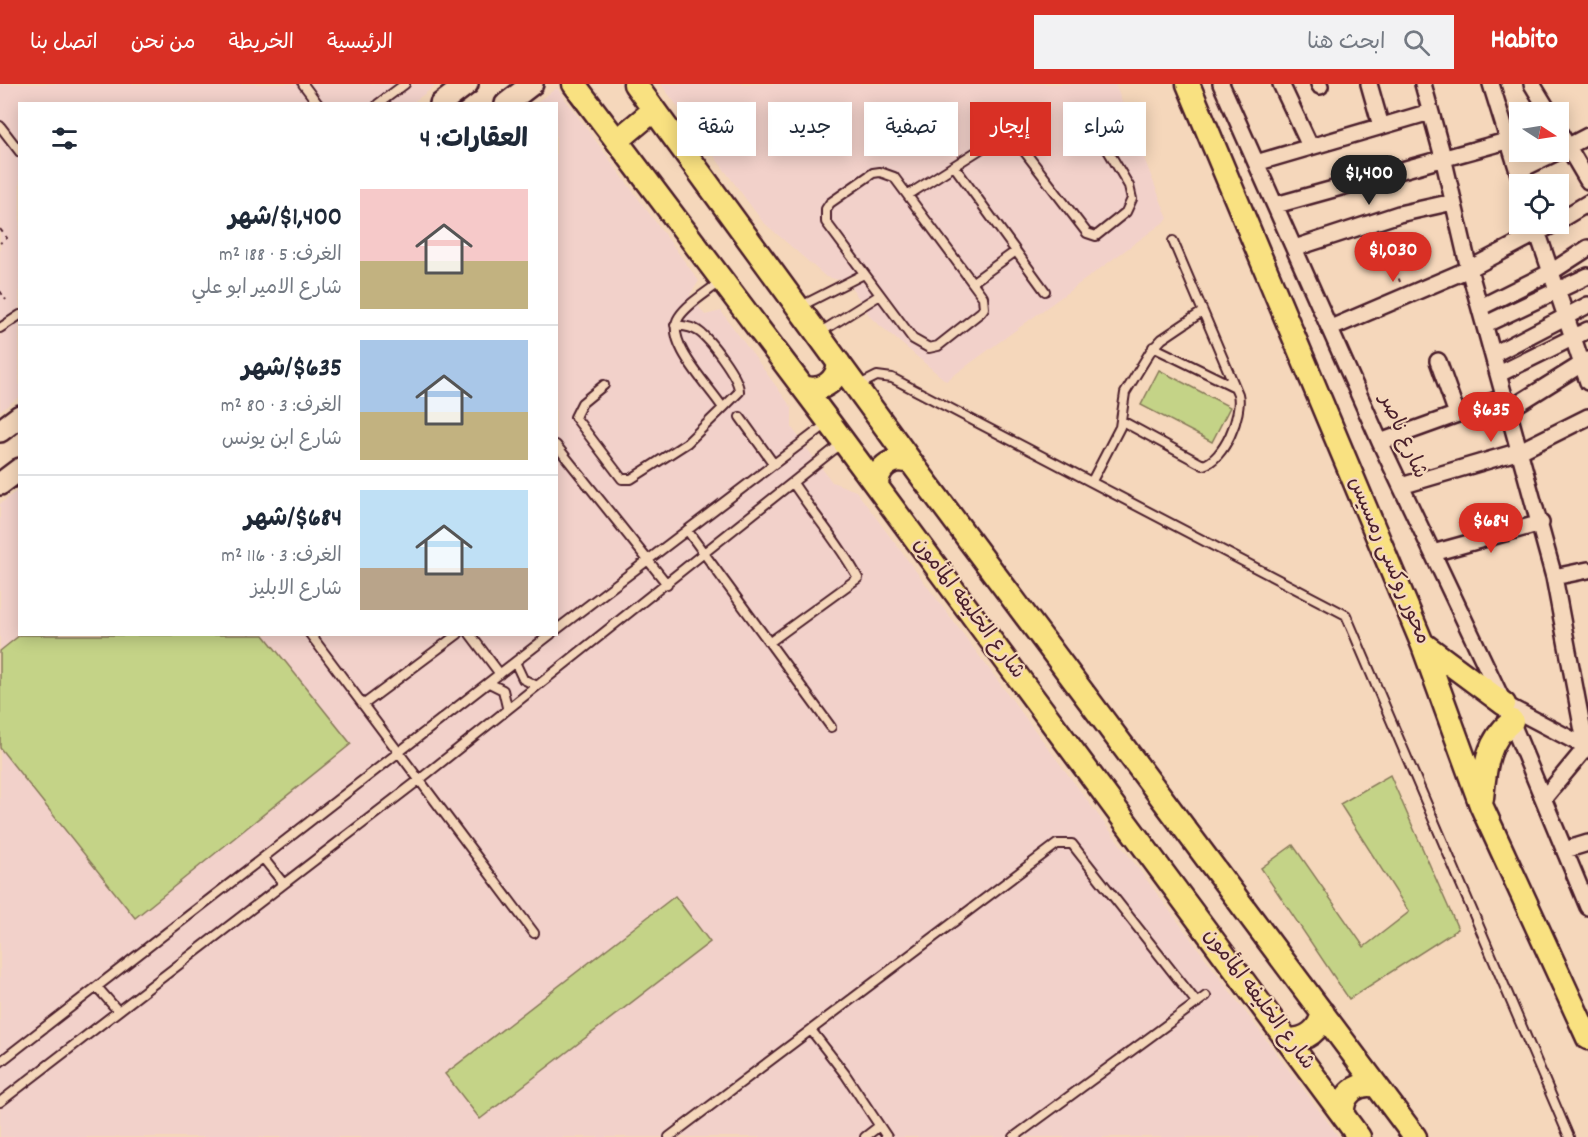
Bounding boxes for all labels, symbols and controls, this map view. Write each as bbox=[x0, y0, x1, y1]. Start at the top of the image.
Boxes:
search box bbox=[1034, 15, 1454, 69]
text: Habito bbox=[1490, 22, 1558, 62]
icon: search bbox=[1400, 26, 1433, 59]
text: ابحث هنا bbox=[1307, 28, 1385, 59]
text: اتصل بنا bbox=[30, 29, 98, 59]
text: من نحن bbox=[131, 29, 195, 59]
text: الخريطة bbox=[228, 29, 294, 59]
text: الرئيسية bbox=[327, 29, 393, 59]
chip: شقة bbox=[677, 102, 756, 156]
chip: جديد bbox=[768, 102, 852, 156]
chip: تصفية bbox=[864, 102, 958, 156]
chip: إيجار bbox=[970, 102, 1051, 156]
chip: شراء bbox=[1063, 102, 1146, 156]
north arrow bbox=[1509, 102, 1569, 162]
map controls bbox=[1509, 102, 1569, 234]
icon: filters bbox=[48, 122, 81, 155]
text: العقارات: 4 bbox=[420, 122, 528, 159]
pin: $1,400 bbox=[1320, 155, 1418, 206]
text: $1,400 bbox=[1345, 160, 1393, 188]
button: locate bbox=[1509, 174, 1569, 234]
text: $1,400/شهر bbox=[228, 200, 342, 237]
icon: home bbox=[408, 213, 480, 285]
pin: $1,030 bbox=[1344, 232, 1442, 283]
text: $1,030 bbox=[1369, 237, 1418, 265]
text: الغرف: 5 · 188 m² bbox=[219, 242, 342, 270]
text: شارع الامير ابو علي bbox=[192, 275, 342, 303]
text: $635/شهر bbox=[242, 351, 342, 388]
icon: home bbox=[408, 364, 480, 436]
street label: شارع ناصر bbox=[1369, 388, 1434, 484]
pin: $635 bbox=[1455, 392, 1527, 443]
text: الغرف: 3 · 80 m² bbox=[221, 393, 342, 421]
text: $635 bbox=[1472, 397, 1510, 425]
text: شارع ابن يونس bbox=[222, 426, 342, 454]
street label: محور روكسى رمسيس bbox=[1339, 473, 1437, 649]
text: $684/شهر bbox=[244, 501, 342, 538]
pin: $684 bbox=[1455, 503, 1527, 554]
text: $684 bbox=[1473, 508, 1509, 536]
icon: home bbox=[408, 514, 480, 586]
street label: شارع الخليفه المأمون bbox=[905, 532, 1031, 686]
text: الغرف: 3 · 116 m² bbox=[221, 543, 342, 571]
text: شارع الابليز bbox=[251, 576, 342, 604]
street label: شارع الخليفه المأمون bbox=[1195, 923, 1321, 1077]

